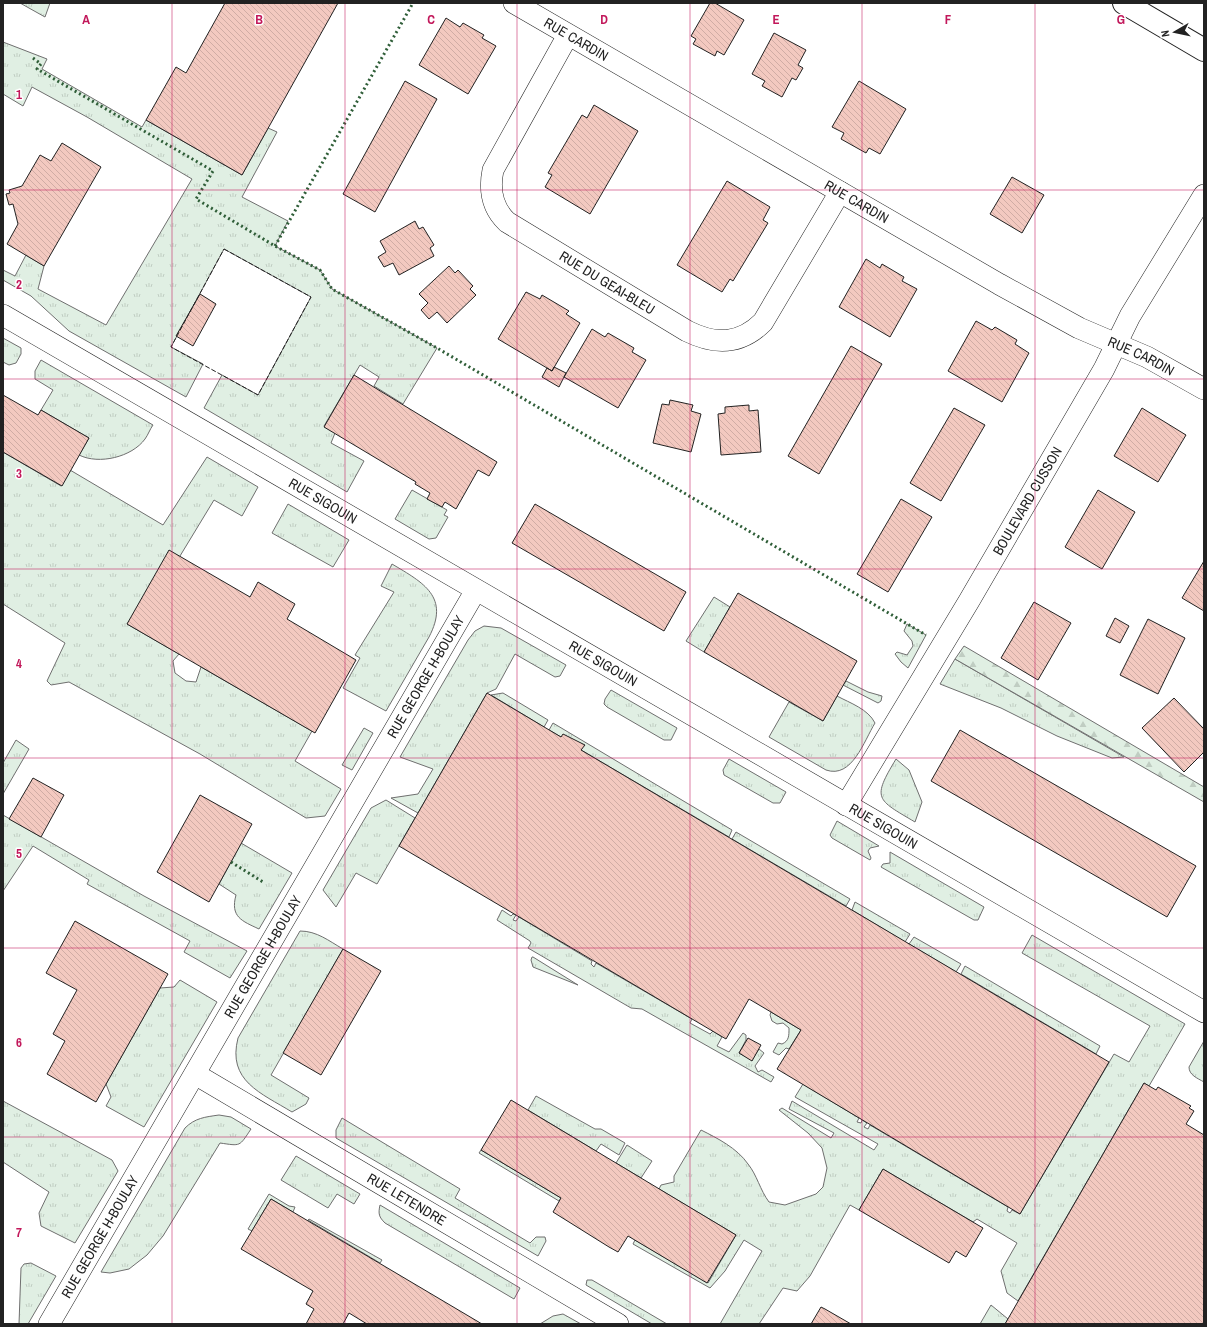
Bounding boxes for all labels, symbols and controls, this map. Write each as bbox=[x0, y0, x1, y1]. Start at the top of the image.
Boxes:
text: A bbox=[82, 11, 90, 28]
text: B bbox=[255, 11, 263, 28]
text: C bbox=[427, 11, 435, 28]
text: E bbox=[772, 11, 780, 28]
text: F bbox=[945, 11, 952, 28]
text: G bbox=[1117, 11, 1125, 28]
north arrow bbox=[1155, 12, 1195, 52]
street label: RUE CARDIN bbox=[541, 14, 611, 64]
text: N bbox=[1158, 29, 1173, 38]
text: 1 bbox=[16, 86, 22, 103]
street label: RUE CARDIN bbox=[821, 176, 892, 227]
street label: RUE DU GEAI-BLEU bbox=[556, 247, 658, 318]
text: 2 bbox=[16, 276, 22, 293]
street label: RUE CARDIN bbox=[1105, 332, 1178, 380]
street label: BOULEVARD CUSSON bbox=[989, 443, 1066, 558]
text: 3 bbox=[16, 465, 22, 482]
street label: RUE SIGOUIN bbox=[286, 474, 360, 528]
street label: RUE GEORGE H-BOULAY bbox=[383, 612, 469, 741]
street label: RUE SIGOUIN bbox=[566, 636, 641, 690]
text: 4 bbox=[16, 655, 22, 672]
street label: RUE SIGOUIN bbox=[846, 799, 921, 853]
text: 5 bbox=[16, 845, 22, 862]
street label: RUE GEORGE H-BOULAY bbox=[220, 892, 306, 1021]
text: 6 bbox=[16, 1034, 22, 1051]
street label: RUE LETENDRE bbox=[364, 1169, 450, 1229]
street label: RUE GEORGE H-BOULAY bbox=[57, 1172, 143, 1301]
text: 7 bbox=[16, 1224, 22, 1241]

